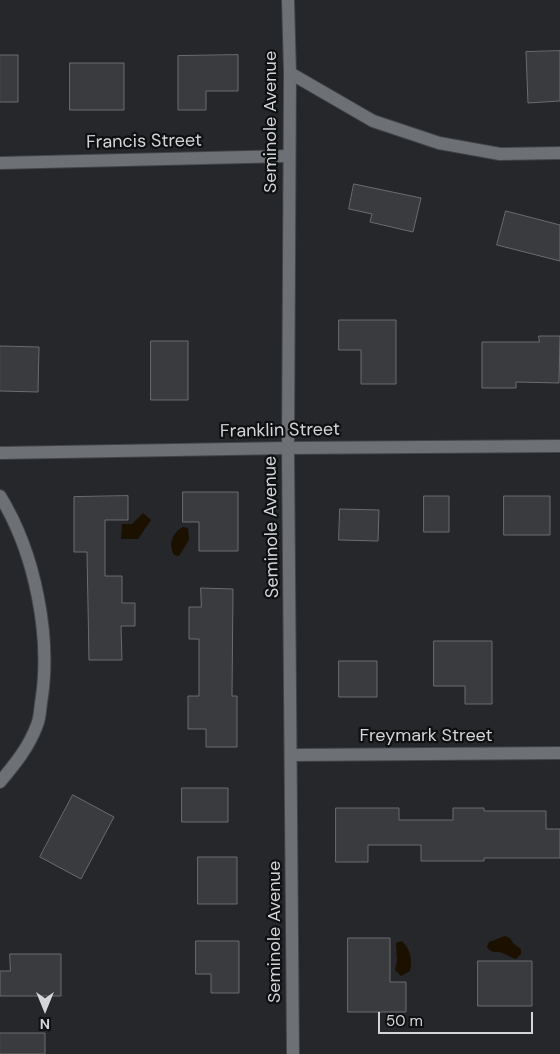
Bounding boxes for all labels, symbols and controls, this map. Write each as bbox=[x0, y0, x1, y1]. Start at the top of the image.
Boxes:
street label: Seminole Avenue bbox=[260, 51, 282, 193]
street label: Francis Street bbox=[86, 130, 202, 154]
street label: Franklin Street bbox=[220, 419, 340, 443]
street label: Seminole Avenue bbox=[260, 456, 284, 598]
street label: Freymark Street bbox=[359, 725, 493, 747]
street label: Seminole Avenue bbox=[264, 861, 286, 1003]
north arrow bbox=[20, 984, 70, 1034]
scale bar bbox=[380, 1002, 535, 1034]
text: 50 m bbox=[386, 1011, 423, 1031]
text: N bbox=[40, 1015, 50, 1033]

